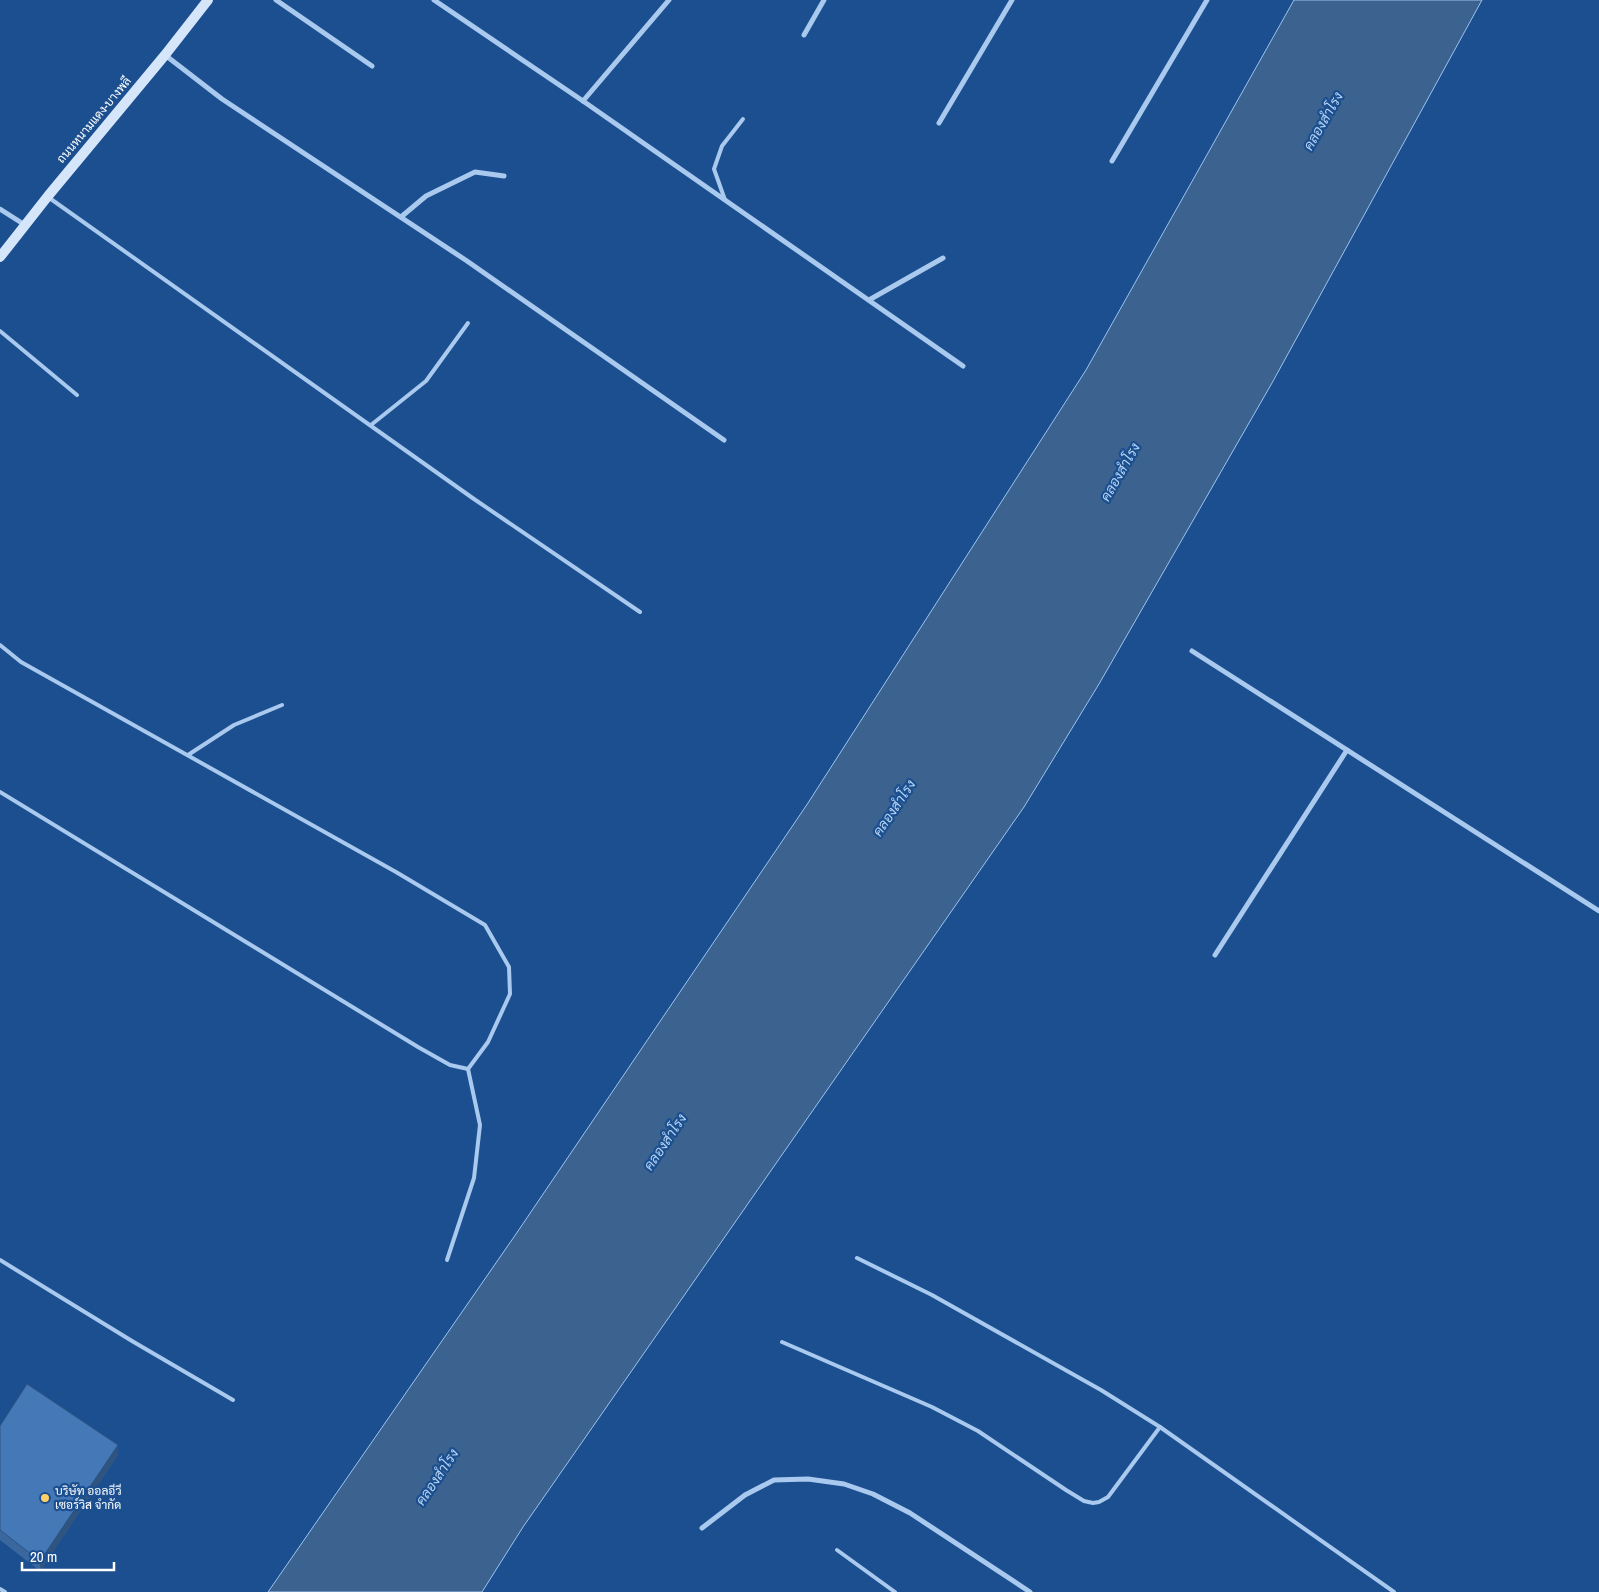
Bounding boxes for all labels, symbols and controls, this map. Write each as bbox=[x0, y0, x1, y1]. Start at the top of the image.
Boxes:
street label: ถนนหนามแดง-บางพลี bbox=[53, 73, 135, 167]
water label: คลองสำโรง bbox=[1299, 89, 1347, 153]
water label: คลองสำโรง bbox=[1096, 440, 1144, 504]
water label: คลองสำโรง bbox=[869, 776, 919, 840]
water label: คลองสำโรง bbox=[640, 1110, 690, 1174]
water label: คลองสำโรง bbox=[412, 1445, 462, 1509]
place label: บริษัท ออลอีวี เซอร์วิส จำกัด bbox=[55, 1483, 122, 1513]
marker: บริษัท ออลอีวี เซอร์วิส จำกัด bbox=[39, 1492, 51, 1504]
scale bar bbox=[22, 1540, 115, 1572]
text: 20 m bbox=[30, 1546, 57, 1567]

